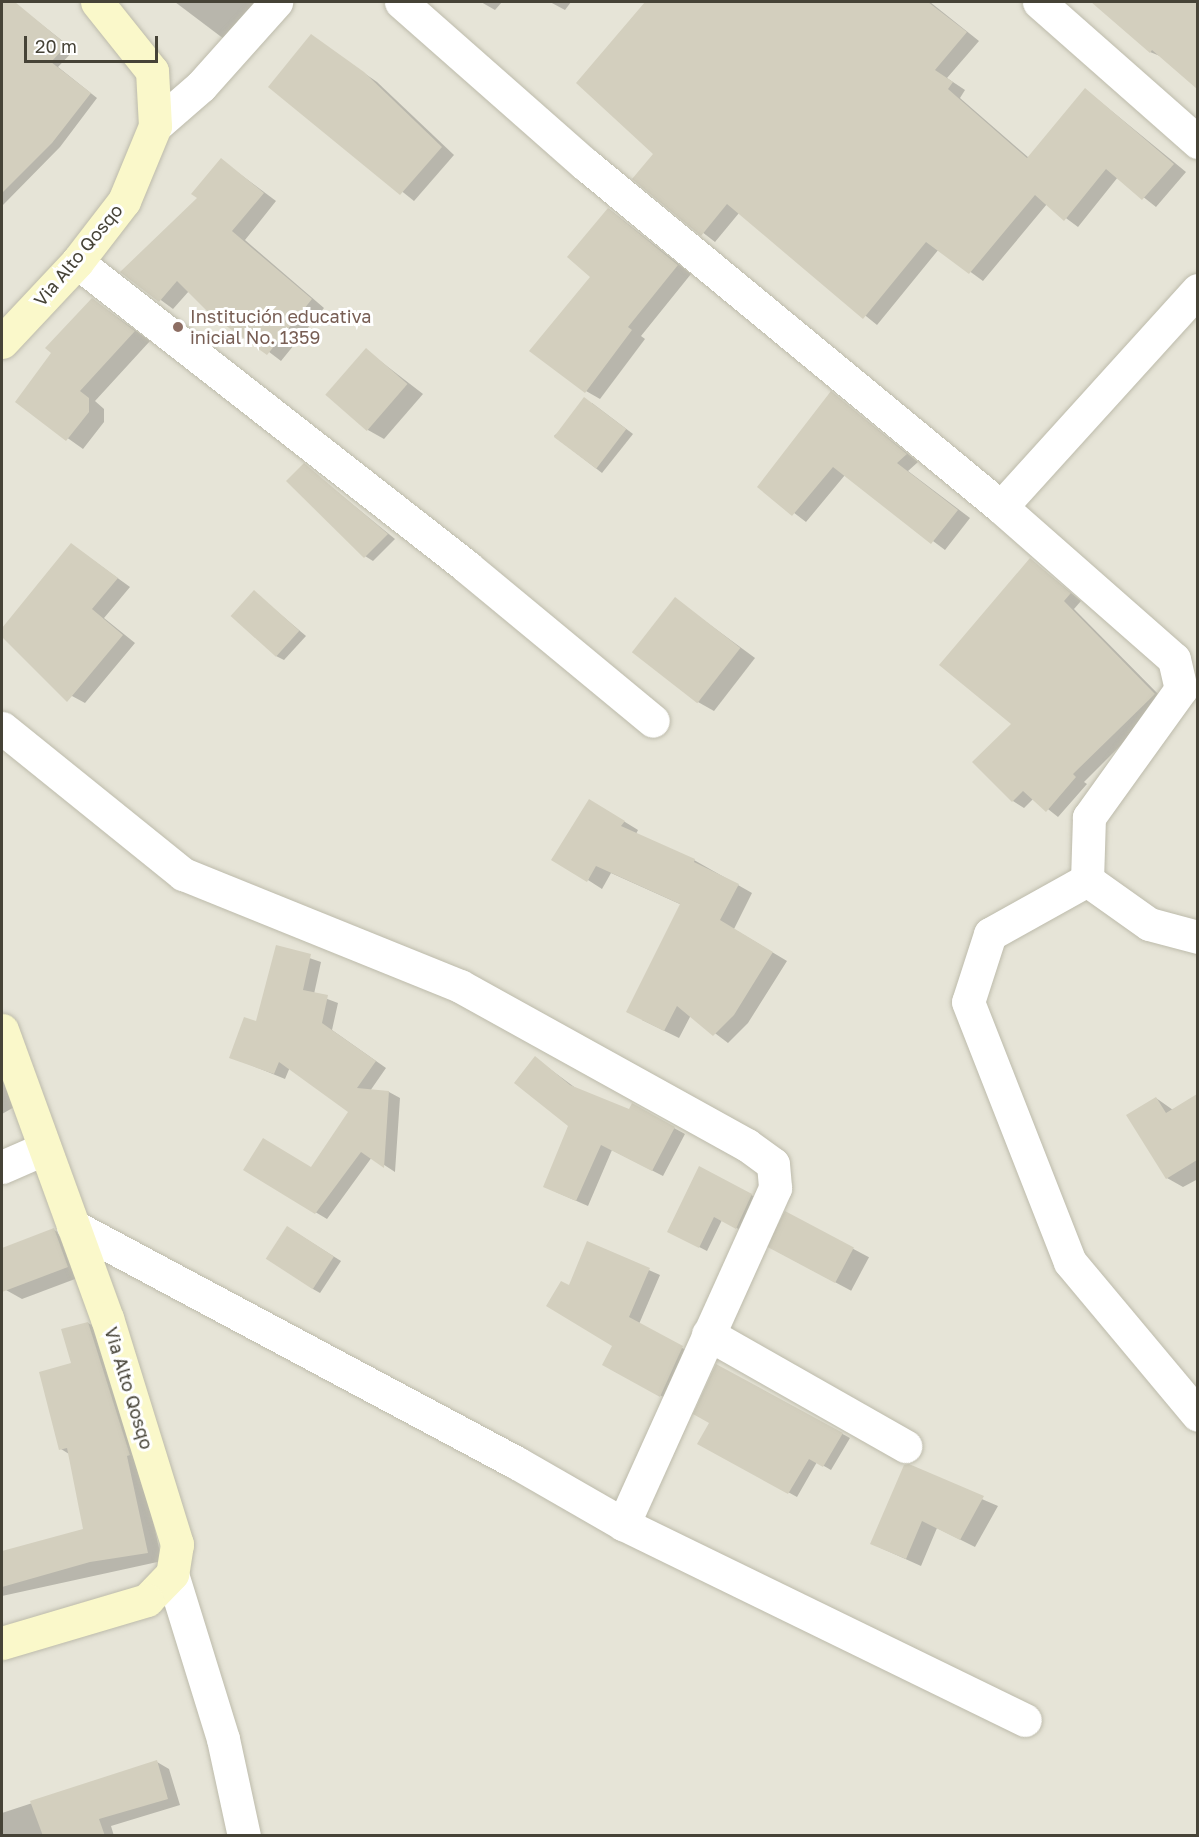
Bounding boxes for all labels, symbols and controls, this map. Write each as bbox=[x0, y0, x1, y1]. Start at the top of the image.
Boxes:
scale bar bbox=[27, 24, 160, 62]
text: 20 m bbox=[35, 35, 77, 57]
street label: Via Alto Qosqo bbox=[29, 200, 127, 310]
place label: Institución educativa inicial No. 1359 bbox=[190, 306, 371, 348]
marker: Institución educativa inicial No. 1359 bbox=[171, 320, 185, 334]
street label: Via Alto Qosqo bbox=[100, 1324, 158, 1452]

